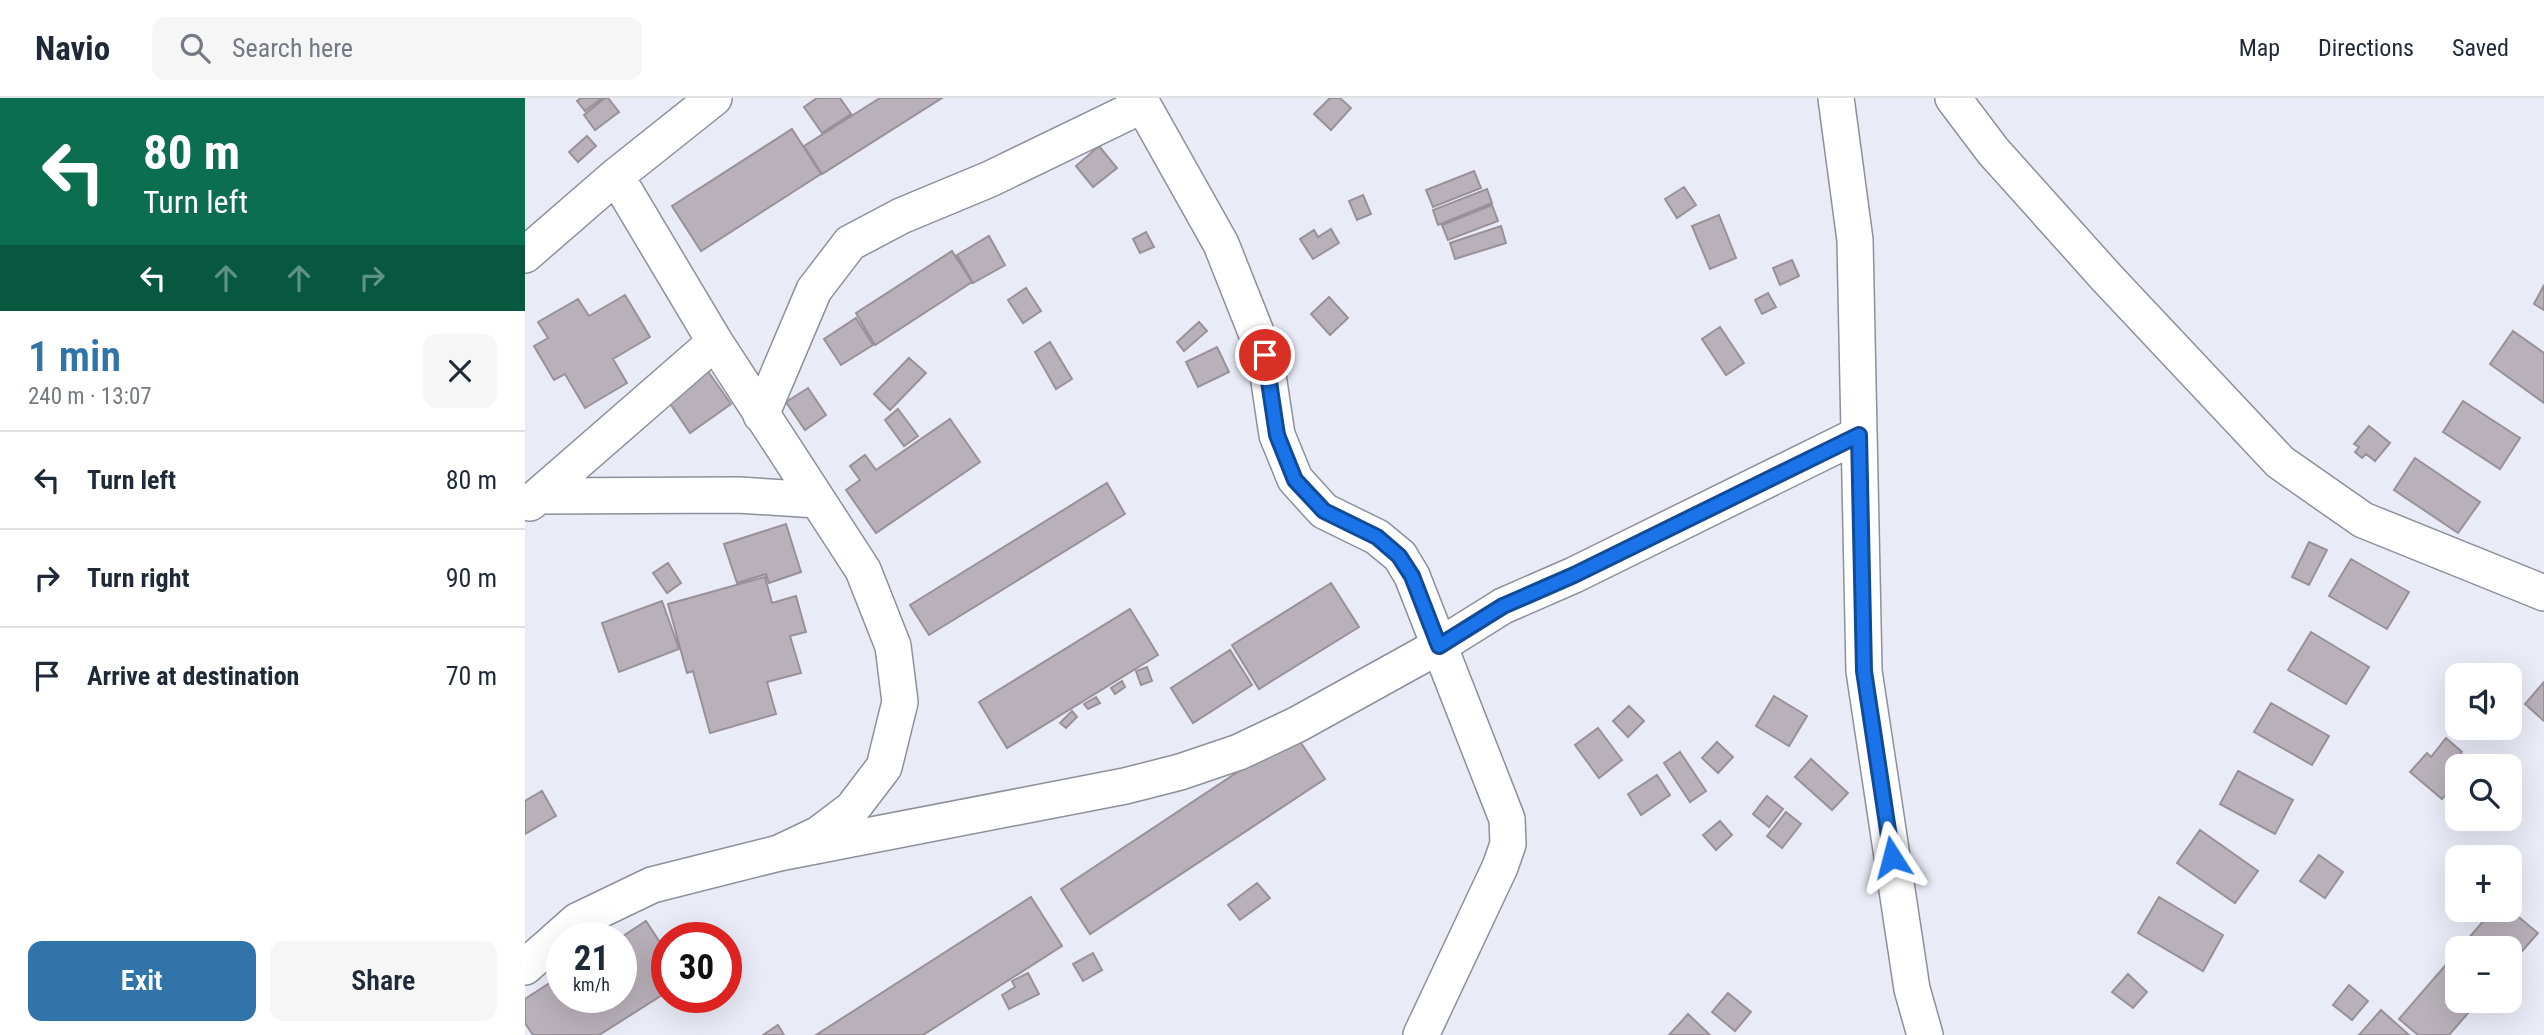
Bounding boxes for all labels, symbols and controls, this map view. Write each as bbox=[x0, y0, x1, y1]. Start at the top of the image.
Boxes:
search box bbox=[152, 17, 642, 80]
text: Navio bbox=[35, 29, 110, 68]
icon: search bbox=[176, 29, 214, 67]
text: Search here bbox=[232, 33, 353, 63]
text: Map bbox=[2239, 34, 2280, 62]
text: Directions bbox=[2318, 34, 2414, 62]
text: Saved bbox=[2452, 34, 2509, 62]
text: 80 m bbox=[143, 124, 240, 181]
icon: left bbox=[28, 126, 119, 217]
text: Turn left bbox=[143, 183, 248, 221]
icon: left bbox=[134, 259, 172, 297]
icon: ahead bbox=[207, 259, 245, 297]
icon: ahead bbox=[280, 259, 318, 297]
icon: right bbox=[353, 259, 391, 297]
pin bbox=[1235, 325, 1295, 385]
text: 1 min bbox=[28, 332, 121, 381]
button: close bbox=[423, 334, 497, 408]
icon: arrive bbox=[1246, 336, 1284, 374]
text: 240 m · 13:07 bbox=[28, 383, 152, 410]
icon: left bbox=[28, 461, 66, 499]
text: Turn left bbox=[87, 465, 176, 495]
text: 80 m bbox=[446, 465, 497, 495]
icon: right bbox=[28, 559, 66, 597]
text: Turn right bbox=[87, 563, 189, 593]
text: 90 m bbox=[446, 563, 497, 593]
icon: arrive bbox=[28, 657, 66, 695]
text: Arrive at destination bbox=[87, 661, 299, 691]
text: 70 m bbox=[446, 661, 497, 691]
map controls bbox=[2445, 663, 2522, 1013]
button: sound bbox=[2445, 663, 2522, 740]
button: search bbox=[2445, 754, 2522, 831]
position arrow bbox=[1855, 820, 1929, 894]
button: + bbox=[2445, 845, 2522, 922]
speed limit sign: 30 bbox=[651, 922, 742, 1013]
button: − bbox=[2445, 936, 2522, 1013]
text: 21 bbox=[574, 938, 609, 979]
button: Exit bbox=[28, 941, 256, 1021]
button: Share bbox=[270, 941, 497, 1021]
text: km/h bbox=[573, 974, 610, 995]

